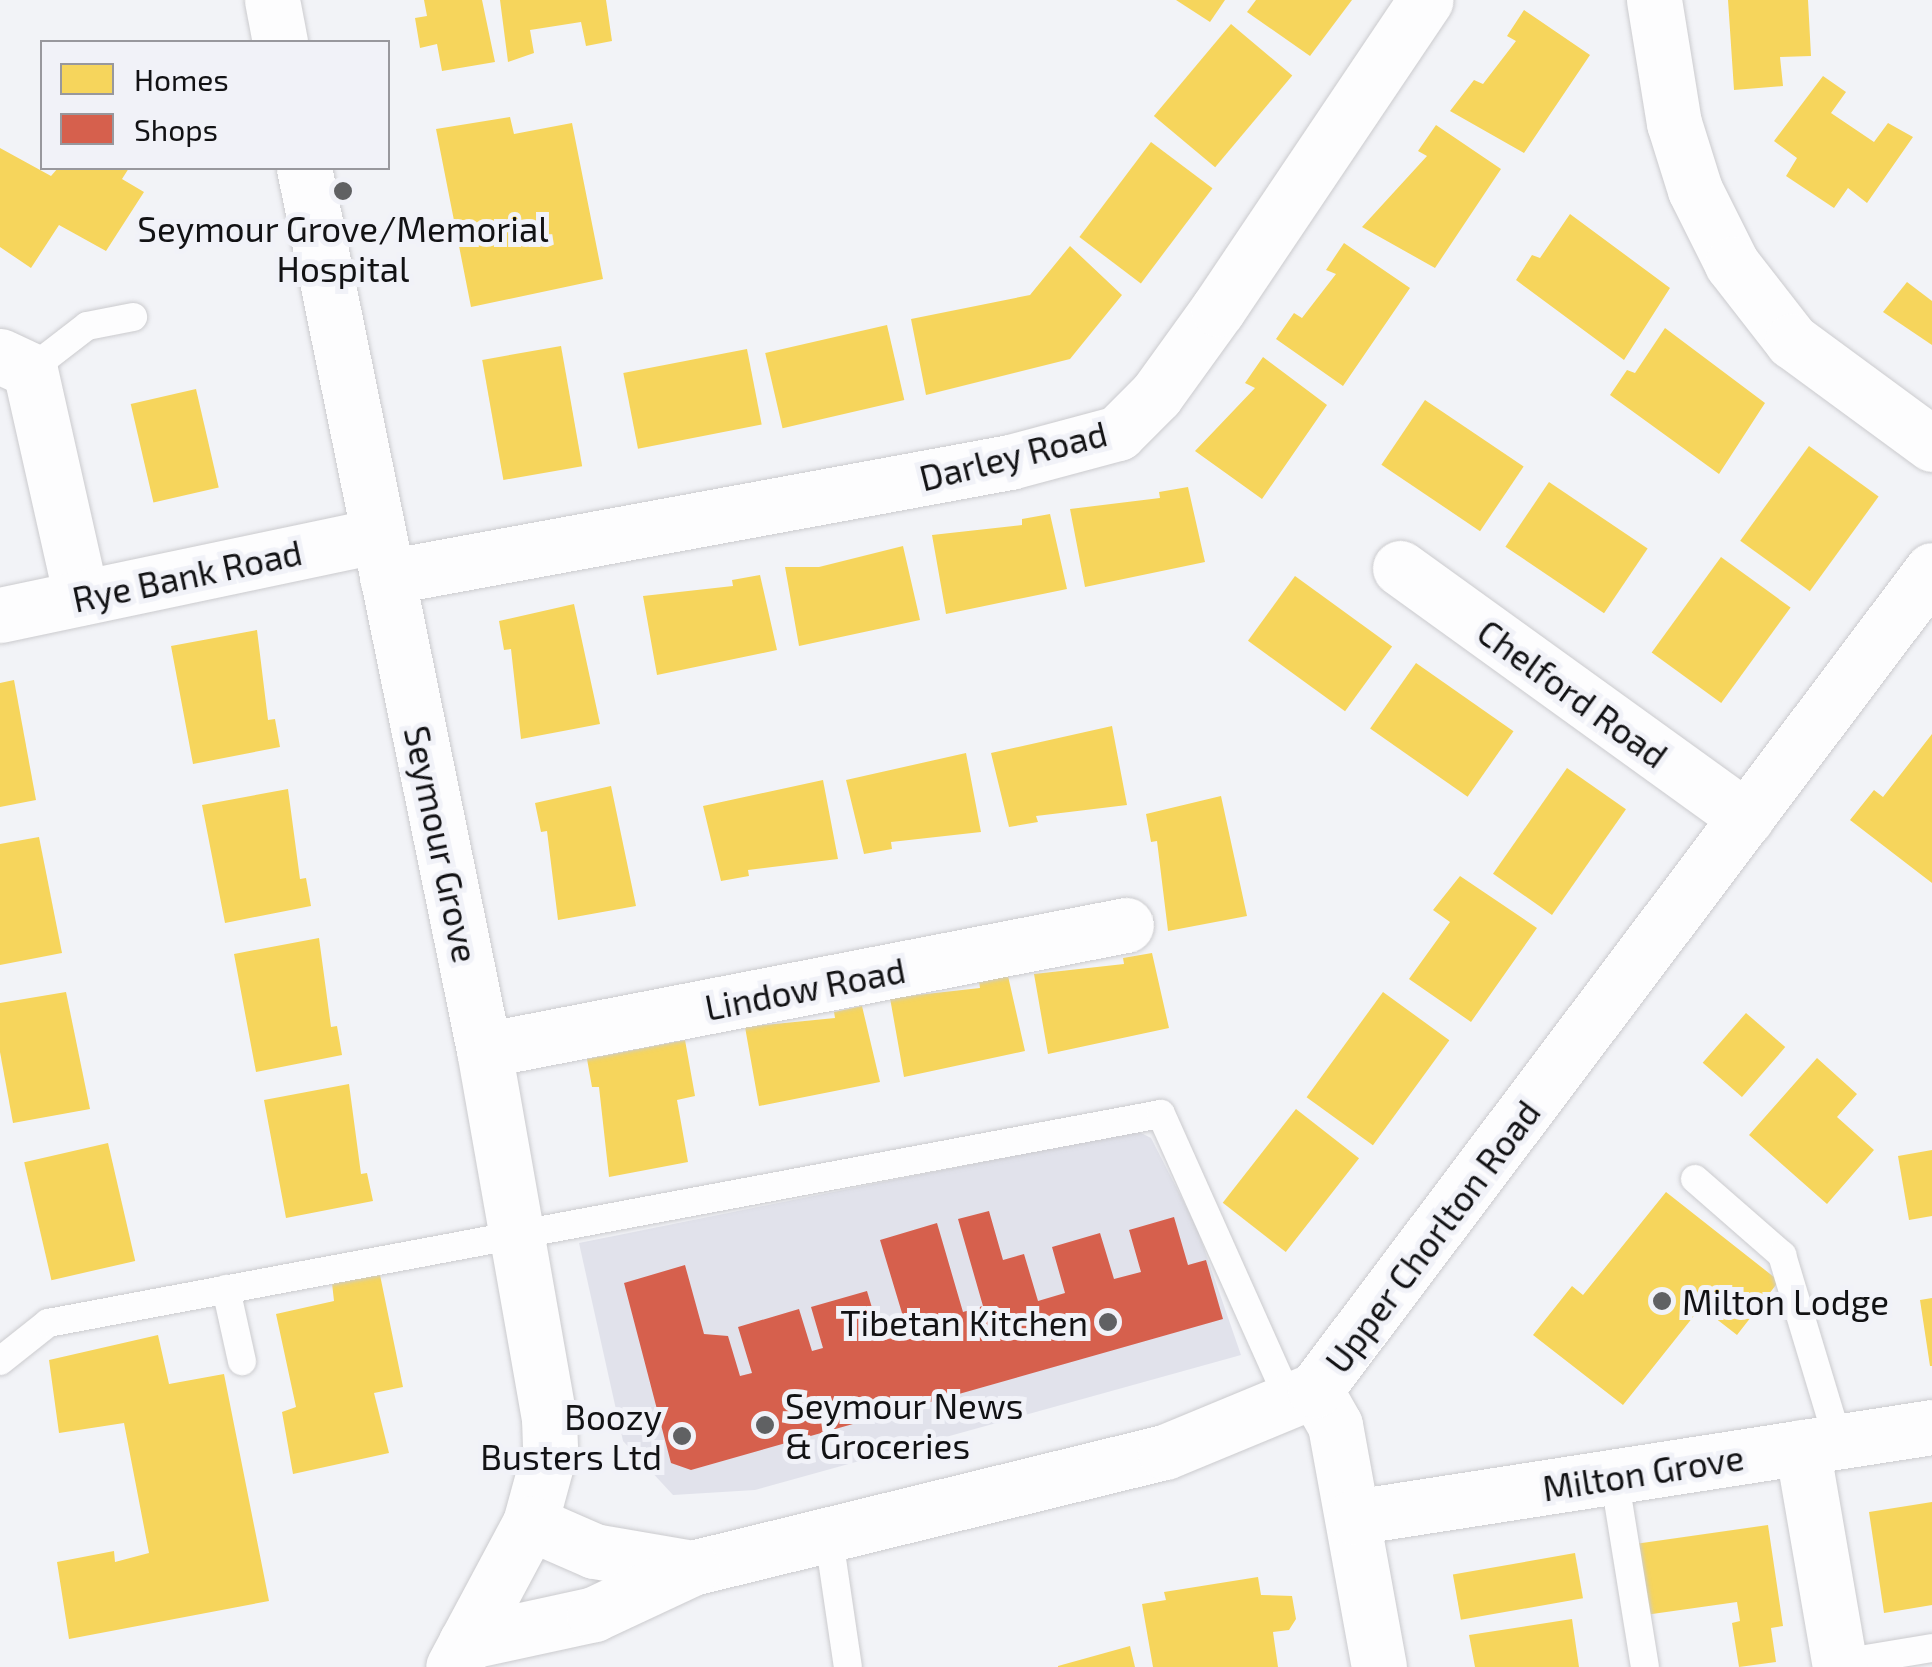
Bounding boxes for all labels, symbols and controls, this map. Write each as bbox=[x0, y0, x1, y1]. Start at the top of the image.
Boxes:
legend bbox=[40, 40, 390, 170]
text: Homes bbox=[134, 61, 229, 97]
text: Shops bbox=[134, 111, 218, 147]
marker: Seymour Grove/Memorial Hospital bbox=[332, 180, 354, 202]
place label: Seymour Grove/Memorial Hospital bbox=[137, 207, 549, 289]
street label: Darley Road bbox=[915, 411, 1111, 499]
street label: Rye Bank Road bbox=[68, 530, 306, 620]
street label: Chelford Road bbox=[1470, 610, 1676, 776]
street label: Seymour Grove bbox=[396, 722, 488, 966]
street label: Lindow Road bbox=[701, 948, 909, 1028]
street label: Upper Chorlton Road bbox=[1316, 1091, 1548, 1381]
place label: Milton Lodge bbox=[1682, 1280, 1889, 1322]
marker: Milton Lodge bbox=[1651, 1290, 1673, 1312]
place label: Tibetan Kitchen bbox=[840, 1301, 1088, 1343]
marker: Tibetan Kitchen bbox=[1097, 1311, 1119, 1333]
place label: Seymour News & Groceries bbox=[785, 1384, 1024, 1466]
place label: Boozy Busters Ltd bbox=[480, 1395, 662, 1477]
marker: Seymour News & Groceries bbox=[754, 1414, 776, 1436]
marker: Boozy Busters Ltd bbox=[671, 1425, 693, 1447]
street label: Milton Grove bbox=[1539, 1435, 1747, 1509]

